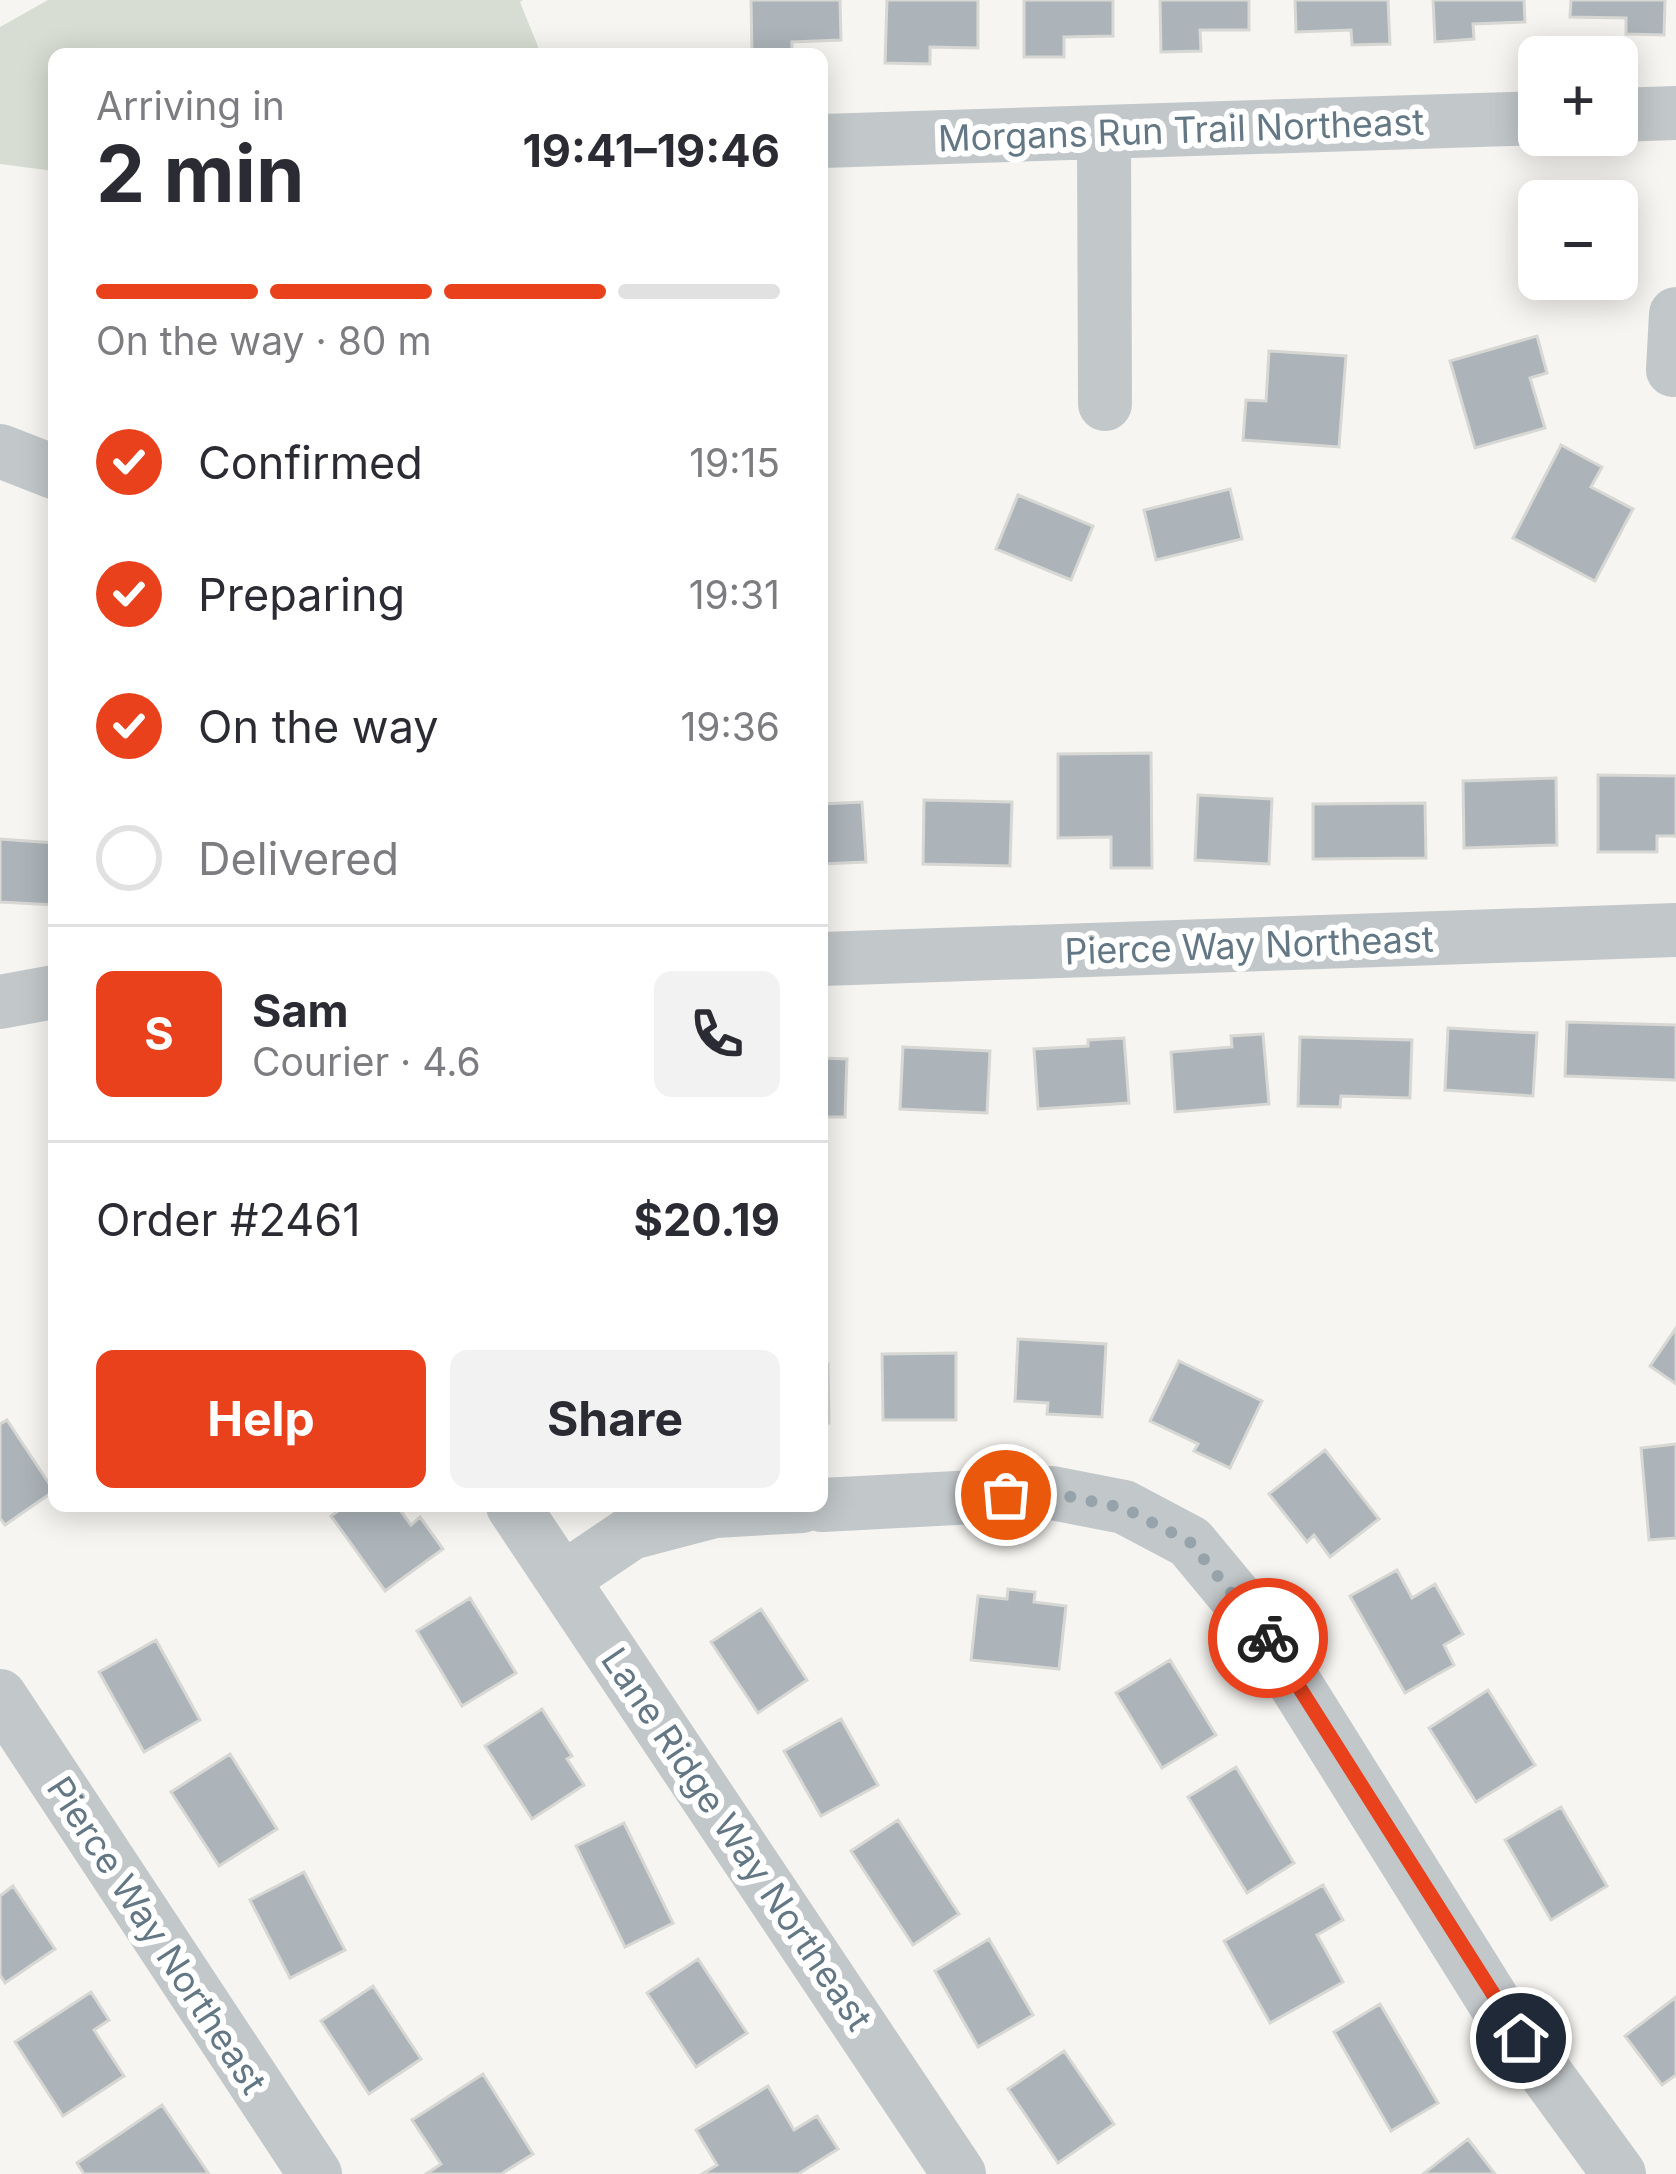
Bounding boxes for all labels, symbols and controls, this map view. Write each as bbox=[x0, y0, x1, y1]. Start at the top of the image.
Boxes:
map controls bbox=[1518, 36, 1638, 300]
button: + bbox=[1518, 36, 1638, 156]
text: Arriving in bbox=[96, 82, 285, 129]
street label: Morgans Run Trail Northeast bbox=[937, 100, 1425, 160]
text: 19:41–19:46 bbox=[522, 123, 780, 178]
text: 2 min bbox=[96, 126, 304, 221]
button: − bbox=[1518, 180, 1638, 300]
text: On the way · 80 m bbox=[96, 317, 432, 364]
icon: check bbox=[96, 429, 162, 495]
text: Confirmed bbox=[198, 435, 423, 490]
text: 19:15 bbox=[689, 439, 780, 486]
icon: check bbox=[96, 561, 162, 627]
text: Preparing bbox=[198, 567, 405, 622]
text: 19:31 bbox=[689, 571, 780, 618]
icon: check bbox=[96, 693, 162, 759]
text: On the way bbox=[198, 699, 439, 754]
text: 19:36 bbox=[680, 703, 780, 750]
text: Delivered bbox=[198, 831, 399, 886]
street label: Pierce Way Northeast bbox=[1064, 917, 1434, 973]
button: phone bbox=[654, 971, 780, 1097]
text: Sam bbox=[252, 983, 349, 1038]
text: S bbox=[144, 1006, 174, 1061]
text: Courier · 4.6 bbox=[252, 1038, 481, 1085]
text: Order #2461 bbox=[96, 1192, 361, 1247]
text: $20.19 bbox=[634, 1192, 780, 1247]
button: Help bbox=[96, 1350, 426, 1488]
button: Share bbox=[450, 1350, 780, 1488]
pin bbox=[955, 1444, 1057, 1546]
icon: bag bbox=[973, 1462, 1039, 1528]
courier bbox=[1208, 1578, 1328, 1698]
icon: bike bbox=[1235, 1605, 1301, 1671]
street label: Lane Ridge Way Northeast bbox=[592, 1639, 882, 2039]
street label: Pierce Way Northeast bbox=[38, 1768, 276, 2102]
pin bbox=[1470, 1987, 1572, 2089]
icon: home bbox=[1488, 2005, 1554, 2071]

